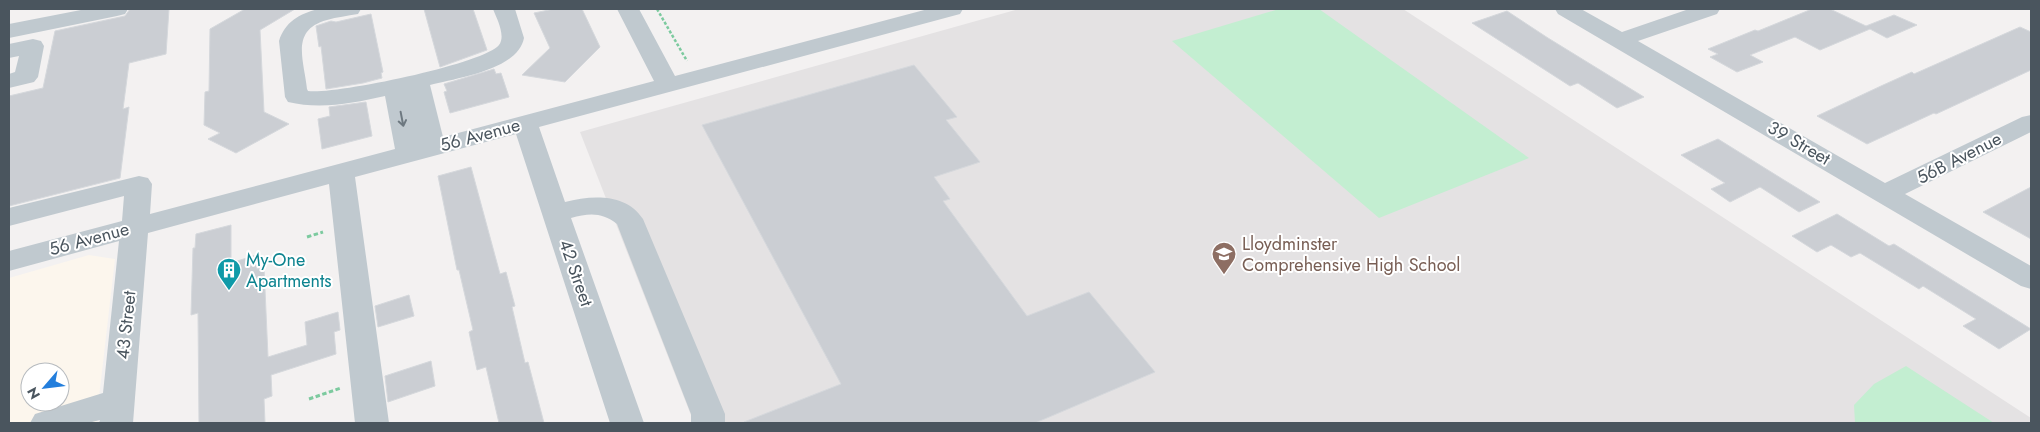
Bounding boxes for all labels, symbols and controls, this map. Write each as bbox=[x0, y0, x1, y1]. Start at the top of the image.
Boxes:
one-way arrow bbox=[398, 111, 407, 127]
street label: 56 Avenue bbox=[437, 112, 523, 158]
street label: 39 Street bbox=[1763, 115, 1836, 172]
street label: 56B Avenue bbox=[1912, 126, 2006, 190]
street label: 56 Avenue bbox=[46, 216, 132, 262]
place label: Lloydminster Comprehensive High School bbox=[1242, 231, 1460, 278]
street label: 42 Street bbox=[552, 236, 600, 311]
school or university icon: Lloydminster Comprehensive High School bbox=[1211, 241, 1237, 275]
place label: My-One Apartments bbox=[246, 247, 332, 294]
building icon: My-One Apartments bbox=[216, 257, 242, 291]
street label: 43 Street bbox=[109, 289, 143, 361]
north arrow bbox=[20, 362, 70, 412]
text: N bbox=[22, 383, 45, 403]

